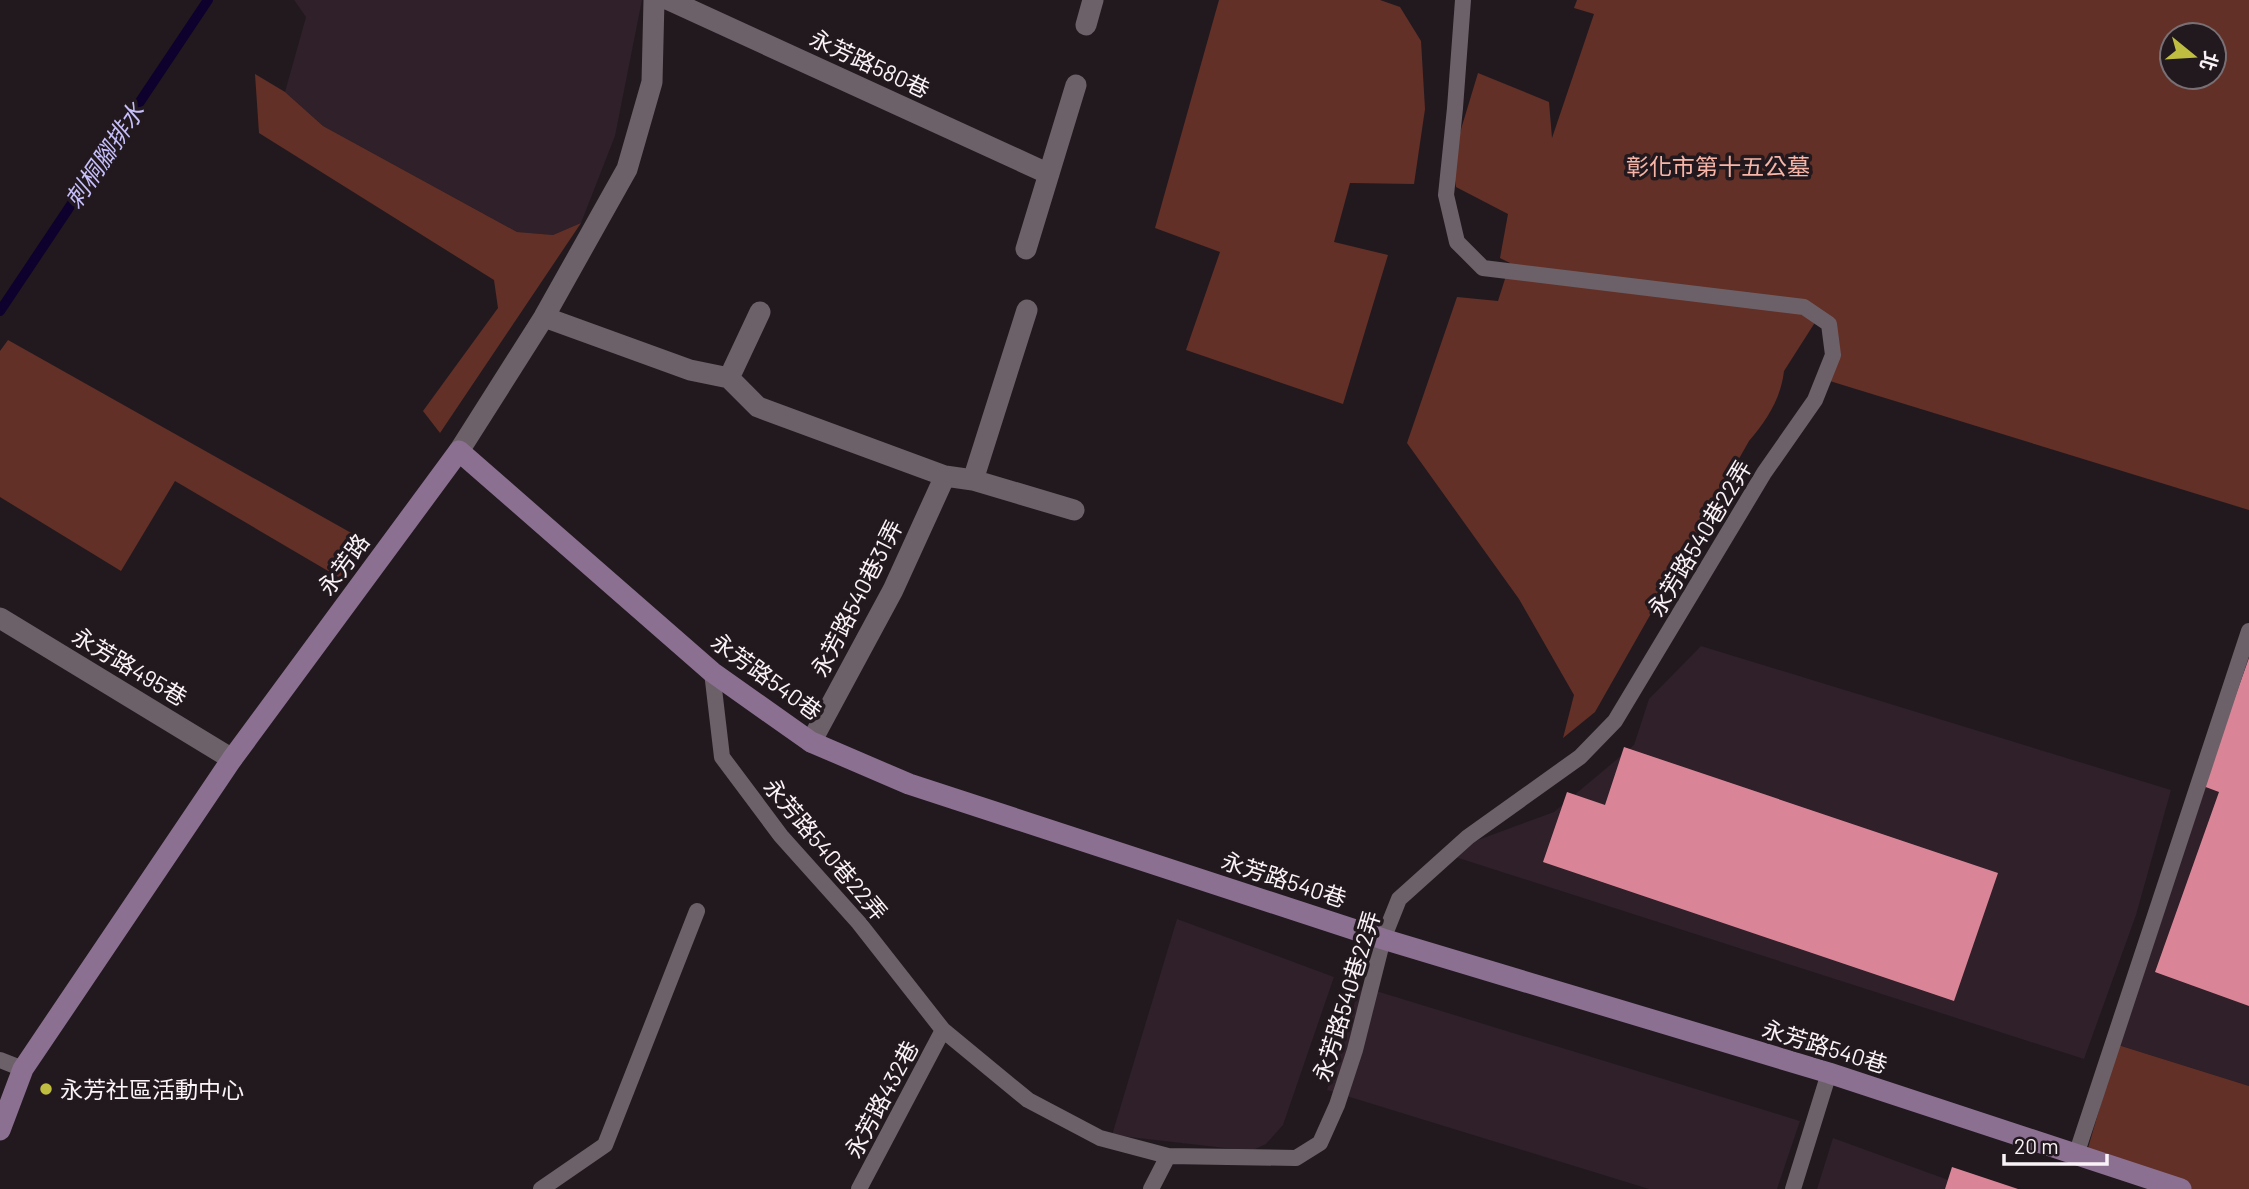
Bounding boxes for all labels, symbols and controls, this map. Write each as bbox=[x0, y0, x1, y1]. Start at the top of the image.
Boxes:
north arrow bbox=[2158, 21, 2228, 91]
street label: 永芳路580巷 bbox=[806, 23, 934, 103]
text: 北 bbox=[2196, 49, 2224, 74]
water label: 刺桐腳排水 bbox=[58, 96, 150, 213]
park label: 彰化市第十五公墓 bbox=[1626, 152, 1810, 180]
street label: 永芳路540巷22弄 bbox=[1641, 455, 1757, 621]
street label: 永芳路540巷31弄 bbox=[804, 515, 908, 681]
street label: 永芳路 bbox=[311, 528, 375, 600]
street label: 永芳路495巷 bbox=[68, 621, 192, 711]
street label: 永芳路540巷 bbox=[706, 627, 828, 725]
street label: 永芳路540巷22弄 bbox=[758, 772, 894, 926]
street label: 永芳路540巷 bbox=[1218, 846, 1350, 912]
street label: 永芳路540巷22弄 bbox=[1307, 907, 1385, 1085]
street label: 永芳路540巷 bbox=[1759, 1014, 1891, 1078]
street label: 永芳路432巷 bbox=[838, 1036, 924, 1162]
place label: 永芳社區活動中心 bbox=[60, 1075, 244, 1103]
marker: 永芳社區活動中心 bbox=[38, 1081, 54, 1097]
scale bar bbox=[2004, 1122, 2107, 1166]
text: 20 m bbox=[2014, 1133, 2059, 1158]

